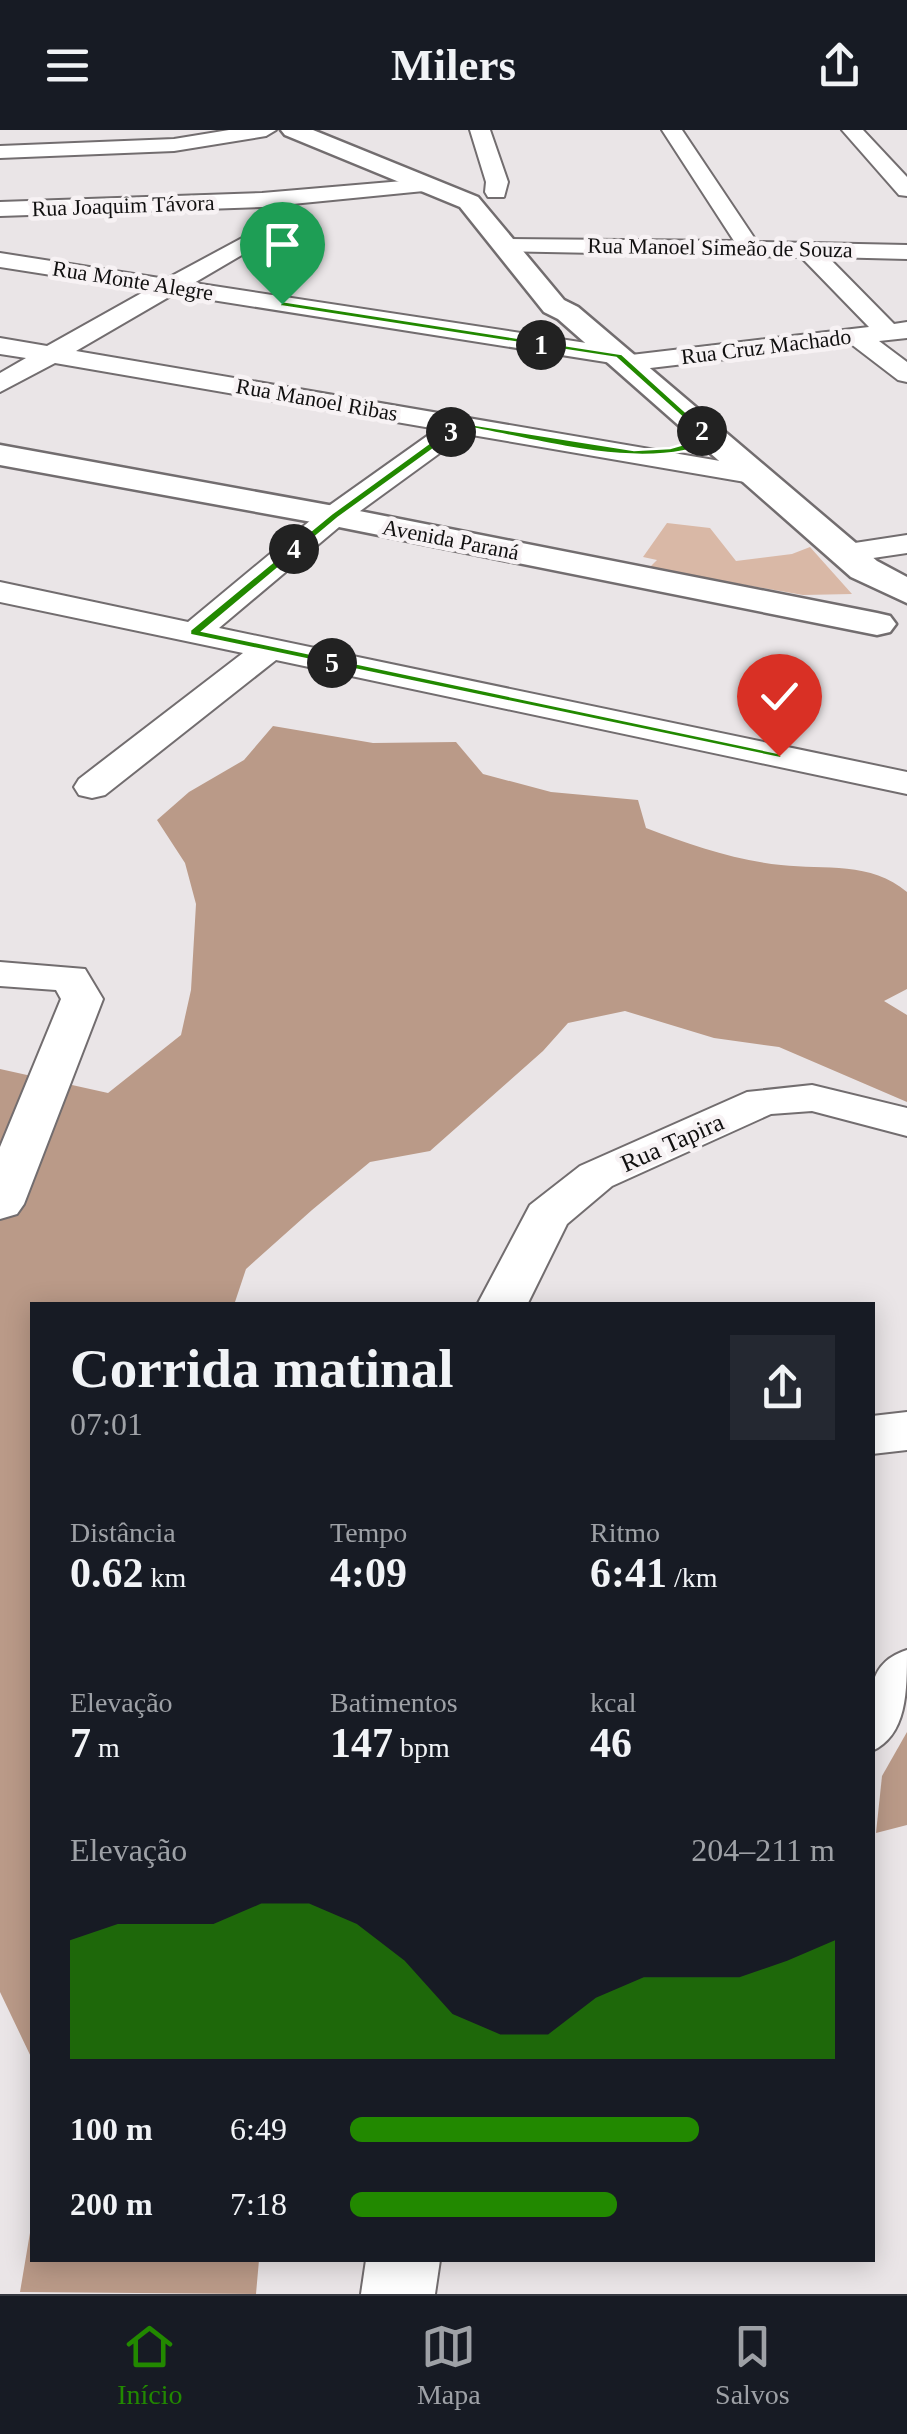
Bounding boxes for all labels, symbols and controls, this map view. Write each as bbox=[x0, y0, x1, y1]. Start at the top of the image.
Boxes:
icon: menu bbox=[40, 38, 95, 93]
icon: share bbox=[812, 38, 867, 93]
text: Milers bbox=[391, 40, 516, 90]
street label: Rua Joaquim Távora bbox=[31, 190, 215, 221]
pin bbox=[240, 202, 325, 305]
icon: arrive bbox=[255, 217, 310, 272]
street label: Rua Manoel Simeão de Souza bbox=[587, 233, 853, 262]
street label: Rua Monte Alegre bbox=[51, 255, 215, 306]
pin: 1 bbox=[516, 320, 566, 370]
street label: Rua Cruz Machado bbox=[680, 324, 852, 369]
text: 1 bbox=[534, 329, 548, 360]
street label: Rua Manoel Ribas bbox=[234, 373, 400, 426]
pin: 2 bbox=[677, 406, 727, 456]
pin: 3 bbox=[426, 407, 476, 457]
text: 2 bbox=[695, 415, 709, 446]
text: 3 bbox=[444, 416, 458, 447]
street label: Avenida Paraná bbox=[381, 514, 521, 565]
pin: 4 bbox=[269, 524, 319, 574]
text: 4 bbox=[287, 533, 301, 564]
pin: 5 bbox=[307, 638, 357, 688]
text: 5 bbox=[325, 647, 339, 678]
pin bbox=[737, 654, 822, 757]
icon: check bbox=[752, 669, 807, 724]
street label: Rua Tapira bbox=[617, 1108, 728, 1177]
button: share bbox=[730, 1335, 835, 1440]
text: Corrida matinal bbox=[70, 1338, 453, 1399]
text: 07:01 bbox=[70, 1406, 143, 1442]
text: Distância bbox=[70, 1517, 176, 1548]
text: Tempo bbox=[330, 1517, 407, 1548]
text: Ritmo bbox=[590, 1517, 660, 1548]
text: 0.62 bbox=[70, 1550, 144, 1596]
text: 4:09 bbox=[330, 1550, 407, 1596]
text: 6:41 bbox=[590, 1550, 667, 1596]
text: km bbox=[144, 1562, 186, 1593]
text: /km bbox=[667, 1562, 718, 1593]
text: Elevação bbox=[70, 1687, 173, 1718]
text: Batimentos bbox=[330, 1687, 458, 1718]
text: kcal bbox=[590, 1687, 637, 1718]
text: 7 bbox=[70, 1720, 91, 1766]
text: 147 bbox=[330, 1720, 393, 1766]
text: 46 bbox=[590, 1720, 632, 1766]
text: m bbox=[91, 1732, 120, 1763]
text: bpm bbox=[393, 1732, 450, 1763]
text: Elevação bbox=[70, 1832, 187, 1868]
text: 204–211 m bbox=[691, 1832, 835, 1868]
text: 100 m bbox=[70, 2111, 153, 2147]
text: 6:49 bbox=[230, 2111, 287, 2147]
text: 200 m bbox=[70, 2186, 153, 2222]
text: 7:18 bbox=[230, 2186, 287, 2222]
tab: Início bbox=[117, 2319, 183, 2411]
tab: Mapa bbox=[417, 2319, 481, 2411]
tab: Salvos bbox=[715, 2319, 790, 2411]

